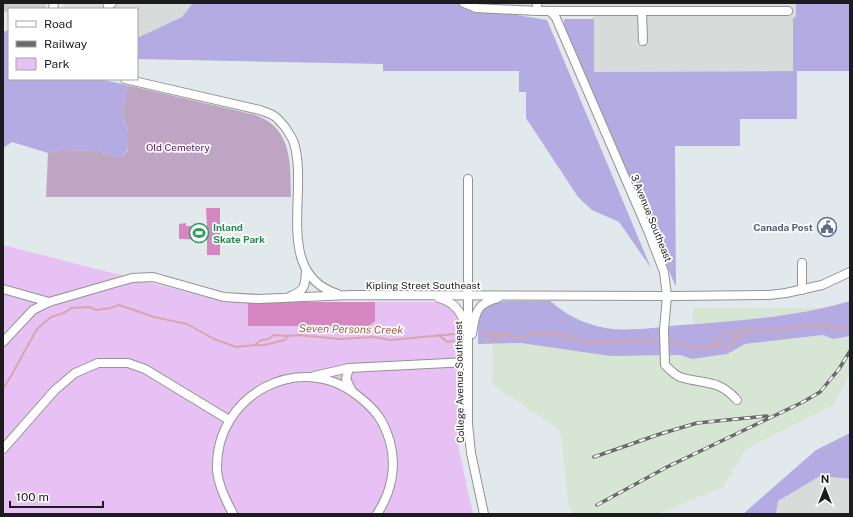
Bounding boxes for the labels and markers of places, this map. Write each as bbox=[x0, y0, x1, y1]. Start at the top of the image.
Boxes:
public building icon: Canada Post bbox=[816, 216, 838, 238]
place label: Inland Skate Park bbox=[213, 221, 265, 245]
place label: Canada Post bbox=[753, 221, 813, 233]
sports icon: Inland Skate Park bbox=[188, 222, 210, 244]

